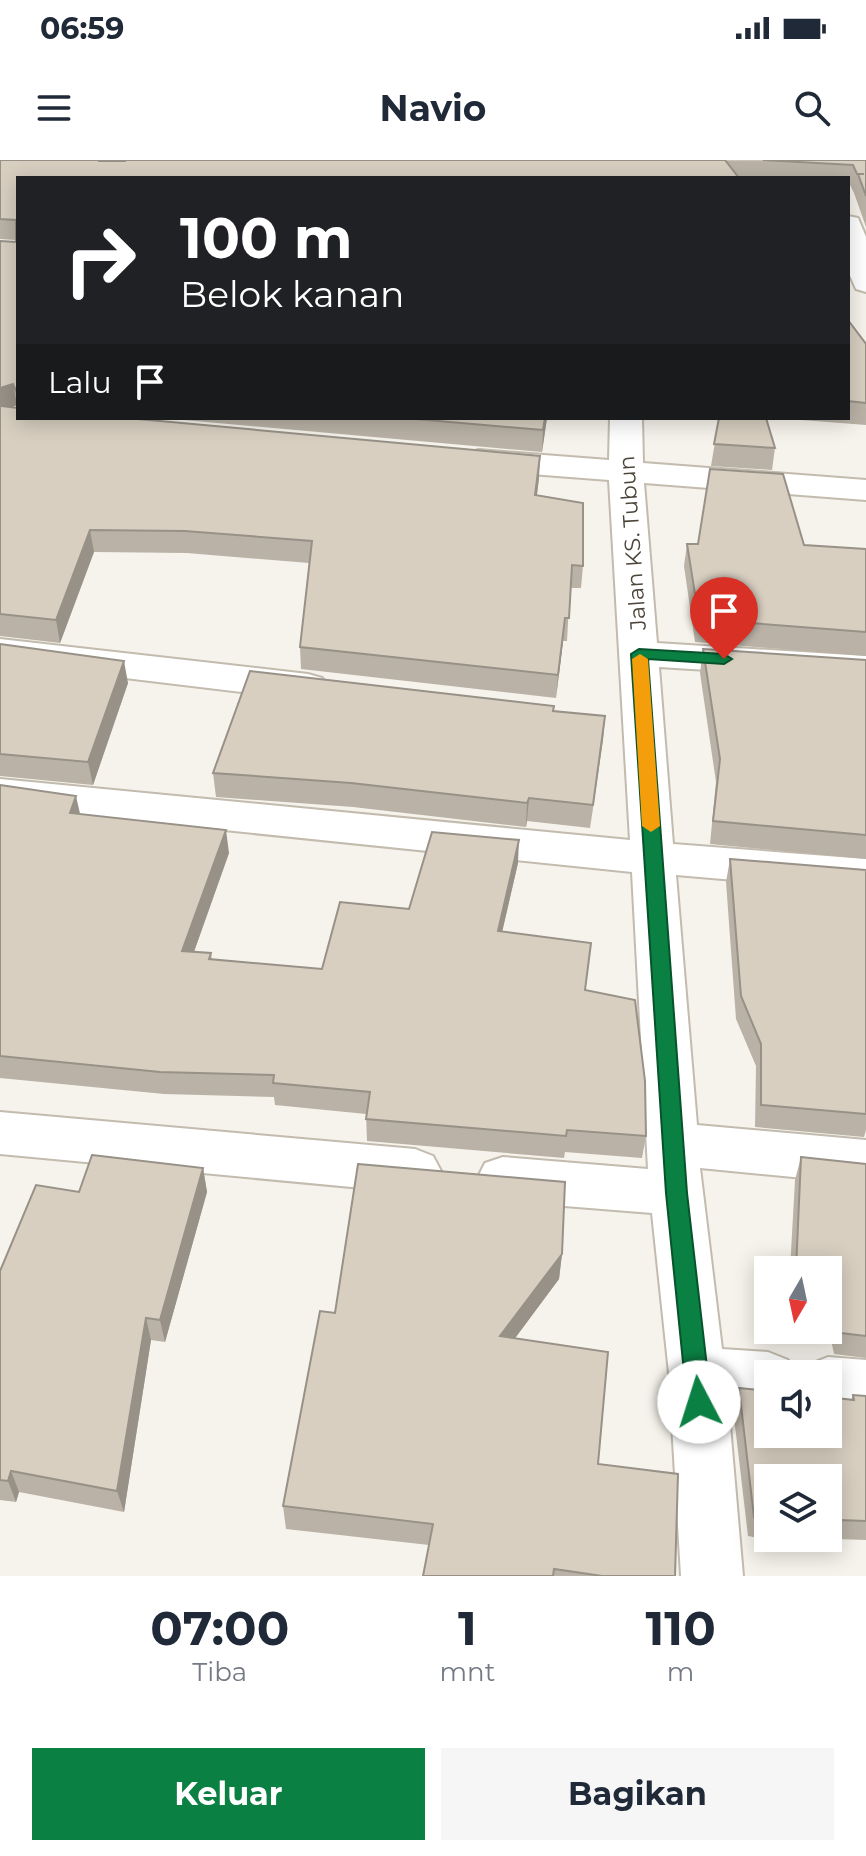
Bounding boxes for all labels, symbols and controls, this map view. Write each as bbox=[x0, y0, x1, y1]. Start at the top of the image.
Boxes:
text: 06:59 bbox=[40, 10, 124, 47]
icon: menu bbox=[32, 86, 76, 130]
text: Navio bbox=[380, 86, 486, 130]
icon: search bbox=[790, 86, 834, 130]
text: 100 m bbox=[180, 204, 353, 272]
icon: right bbox=[48, 208, 152, 312]
text: Belok kanan bbox=[180, 272, 404, 316]
icon: arrive bbox=[128, 360, 172, 404]
text: Lalu bbox=[48, 364, 112, 401]
street label: Jalan KS. Tubun bbox=[613, 455, 652, 632]
pin bbox=[690, 577, 758, 659]
icon: arrive bbox=[702, 589, 746, 633]
north arrow bbox=[754, 1256, 842, 1344]
map controls bbox=[754, 1256, 842, 1552]
position arrow bbox=[657, 1360, 741, 1444]
button: sound bbox=[754, 1360, 842, 1448]
button: layers bbox=[754, 1464, 842, 1552]
text: 07:00 bbox=[150, 1599, 289, 1657]
text: 1 bbox=[458, 1599, 477, 1657]
text: 110 bbox=[646, 1599, 716, 1657]
text: Tiba bbox=[192, 1656, 247, 1688]
text: mnt bbox=[440, 1656, 495, 1688]
text: m bbox=[667, 1656, 694, 1688]
button: Keluar bbox=[32, 1748, 425, 1840]
button: Bagikan bbox=[441, 1748, 834, 1840]

